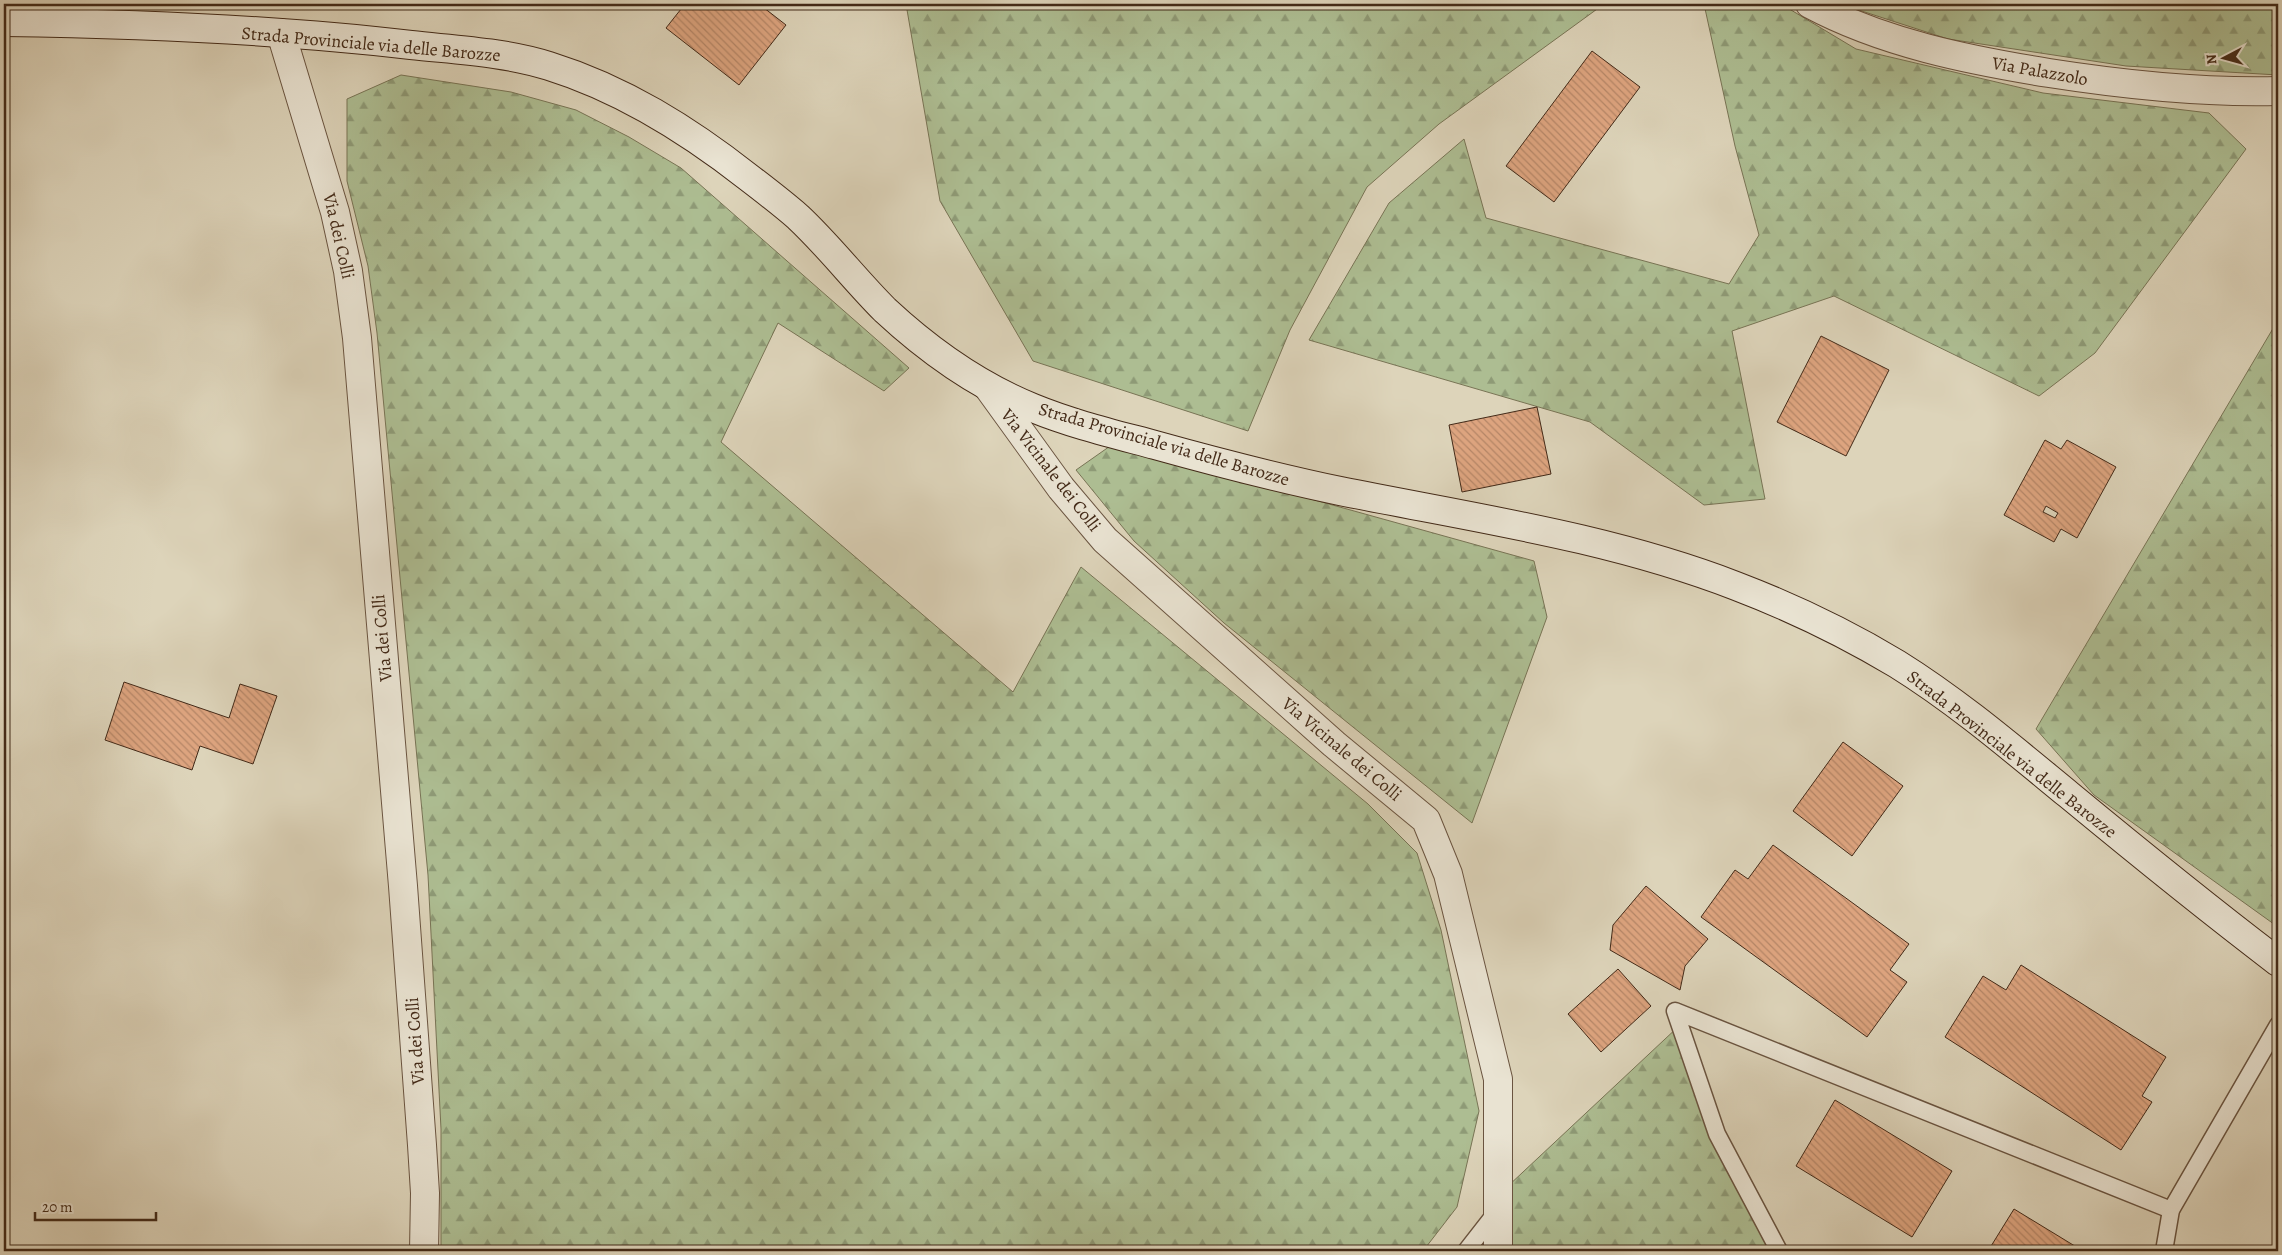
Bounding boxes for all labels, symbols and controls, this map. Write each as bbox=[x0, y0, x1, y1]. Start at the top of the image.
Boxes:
street label: Strada Provinciale via delle Barozze bbox=[240, 21, 502, 67]
north arrow bbox=[2200, 32, 2250, 82]
street label: Via Palazzolo bbox=[1989, 51, 2090, 91]
text: N bbox=[2202, 53, 2222, 65]
street label: Via dei Colli bbox=[317, 190, 361, 281]
street label: Strada Provinciale via delle Barozze bbox=[1036, 397, 1292, 491]
street label: Via Vicinale dei Colli bbox=[995, 403, 1107, 536]
street label: Via dei Colli bbox=[366, 593, 398, 684]
street label: Strada Provinciale via delle Barozze bbox=[1902, 665, 2122, 843]
street label: Via Vicinale dei Colli bbox=[1276, 691, 1407, 806]
street label: Via dei Colli bbox=[400, 997, 430, 1086]
scale bar bbox=[35, 1190, 156, 1222]
text: 20 m bbox=[42, 1197, 73, 1217]

